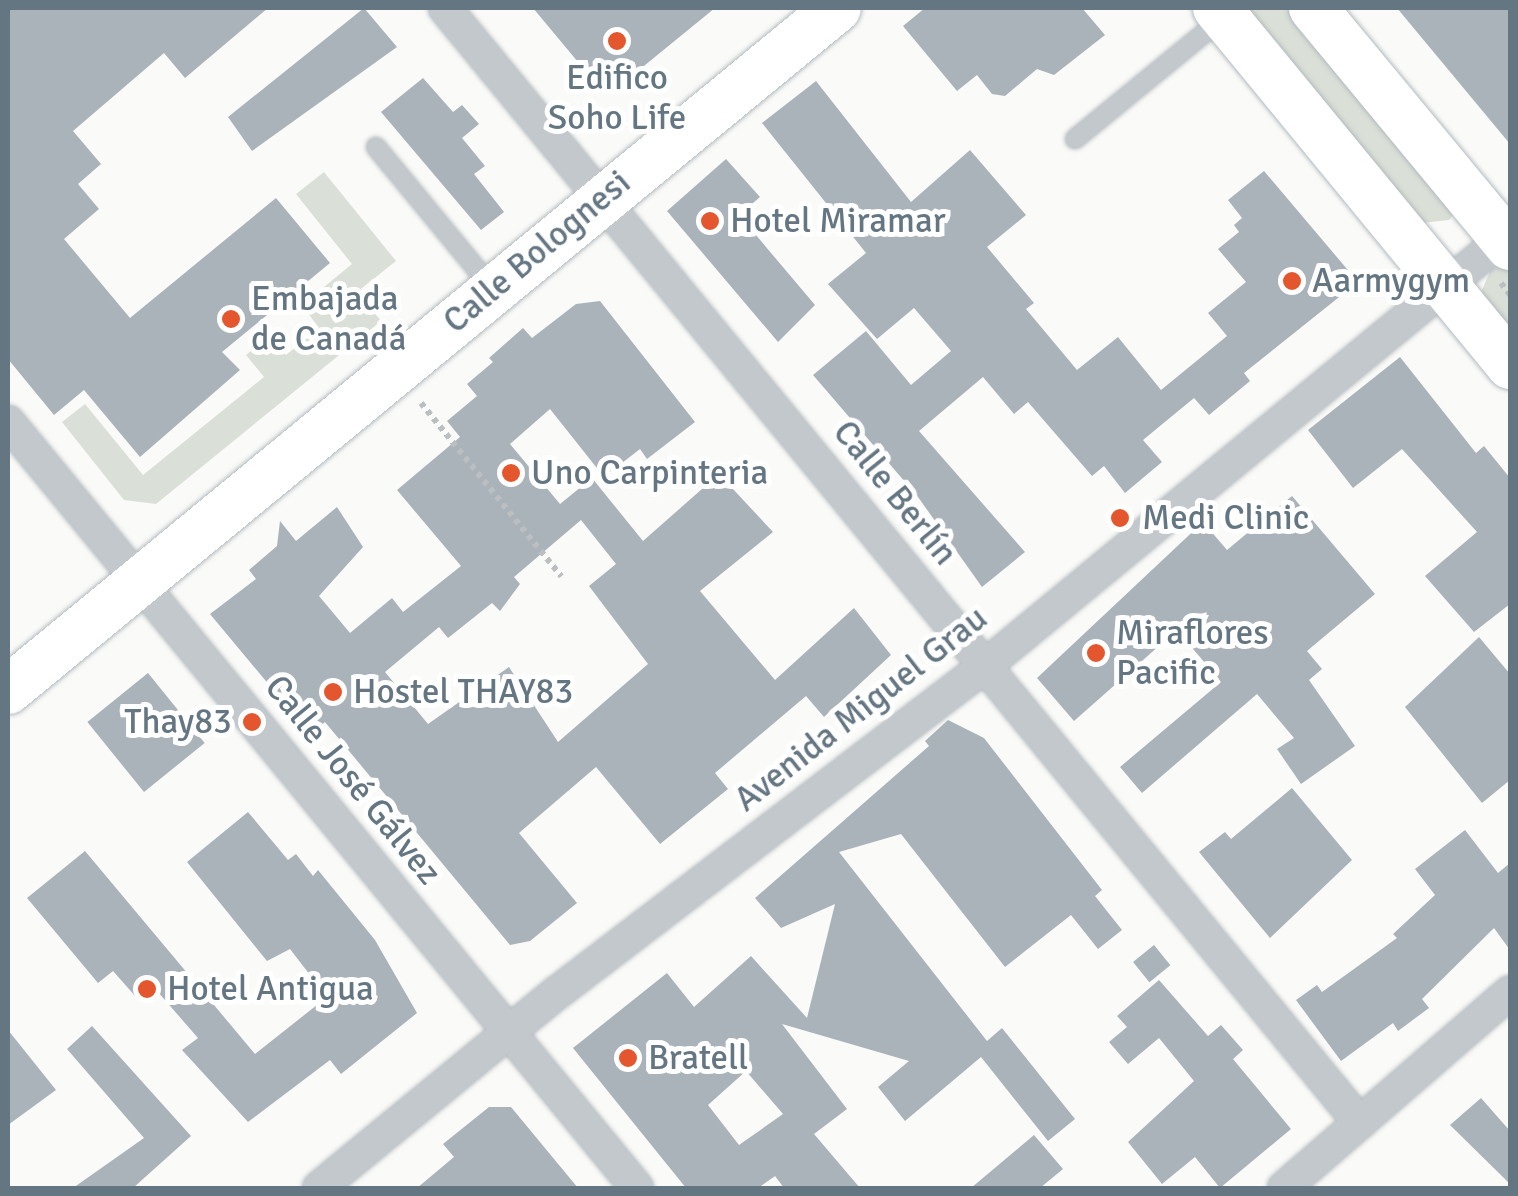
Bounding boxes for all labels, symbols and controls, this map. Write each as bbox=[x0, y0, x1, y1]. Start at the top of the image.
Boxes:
marker: Edifico Soho Life bbox=[606, 30, 628, 52]
place label: Edifico Soho Life bbox=[548, 57, 686, 139]
street label: Calle Bolognesi bbox=[435, 162, 639, 342]
place label: Hotel Miramar bbox=[730, 200, 946, 242]
marker: Hotel Miramar bbox=[699, 210, 721, 232]
place label: Aarmygym bbox=[1312, 260, 1470, 302]
marker: Aarmygym bbox=[1281, 270, 1303, 292]
place label: Embajada de Canadá bbox=[251, 278, 406, 360]
marker: Embajada de Canadá bbox=[220, 308, 242, 330]
street label: Calle Berlín bbox=[824, 412, 966, 574]
place label: Uno Carpinteria bbox=[531, 452, 768, 494]
marker: Uno Carpinteria bbox=[500, 462, 522, 484]
place label: Medi Clinic bbox=[1142, 497, 1309, 539]
marker: Medi Clinic bbox=[1107, 505, 1133, 531]
street label: Avenida Miguel Grau bbox=[726, 597, 996, 821]
place label: Miraflores Pacific bbox=[1116, 612, 1269, 694]
marker: Miraflores Pacific bbox=[1085, 642, 1107, 664]
street label: Calle José Gálvez bbox=[256, 667, 450, 893]
place label: Hostel THAY83 bbox=[353, 671, 573, 713]
marker: Hostel THAY83 bbox=[322, 681, 344, 703]
place label: Thay83 bbox=[124, 701, 232, 743]
marker: Thay83 bbox=[241, 711, 263, 733]
place label: Hotel Antigua bbox=[167, 968, 374, 1010]
marker: Hotel Antigua bbox=[136, 978, 158, 1000]
place label: Bratell bbox=[648, 1037, 748, 1079]
marker: Bratell bbox=[617, 1047, 639, 1069]

